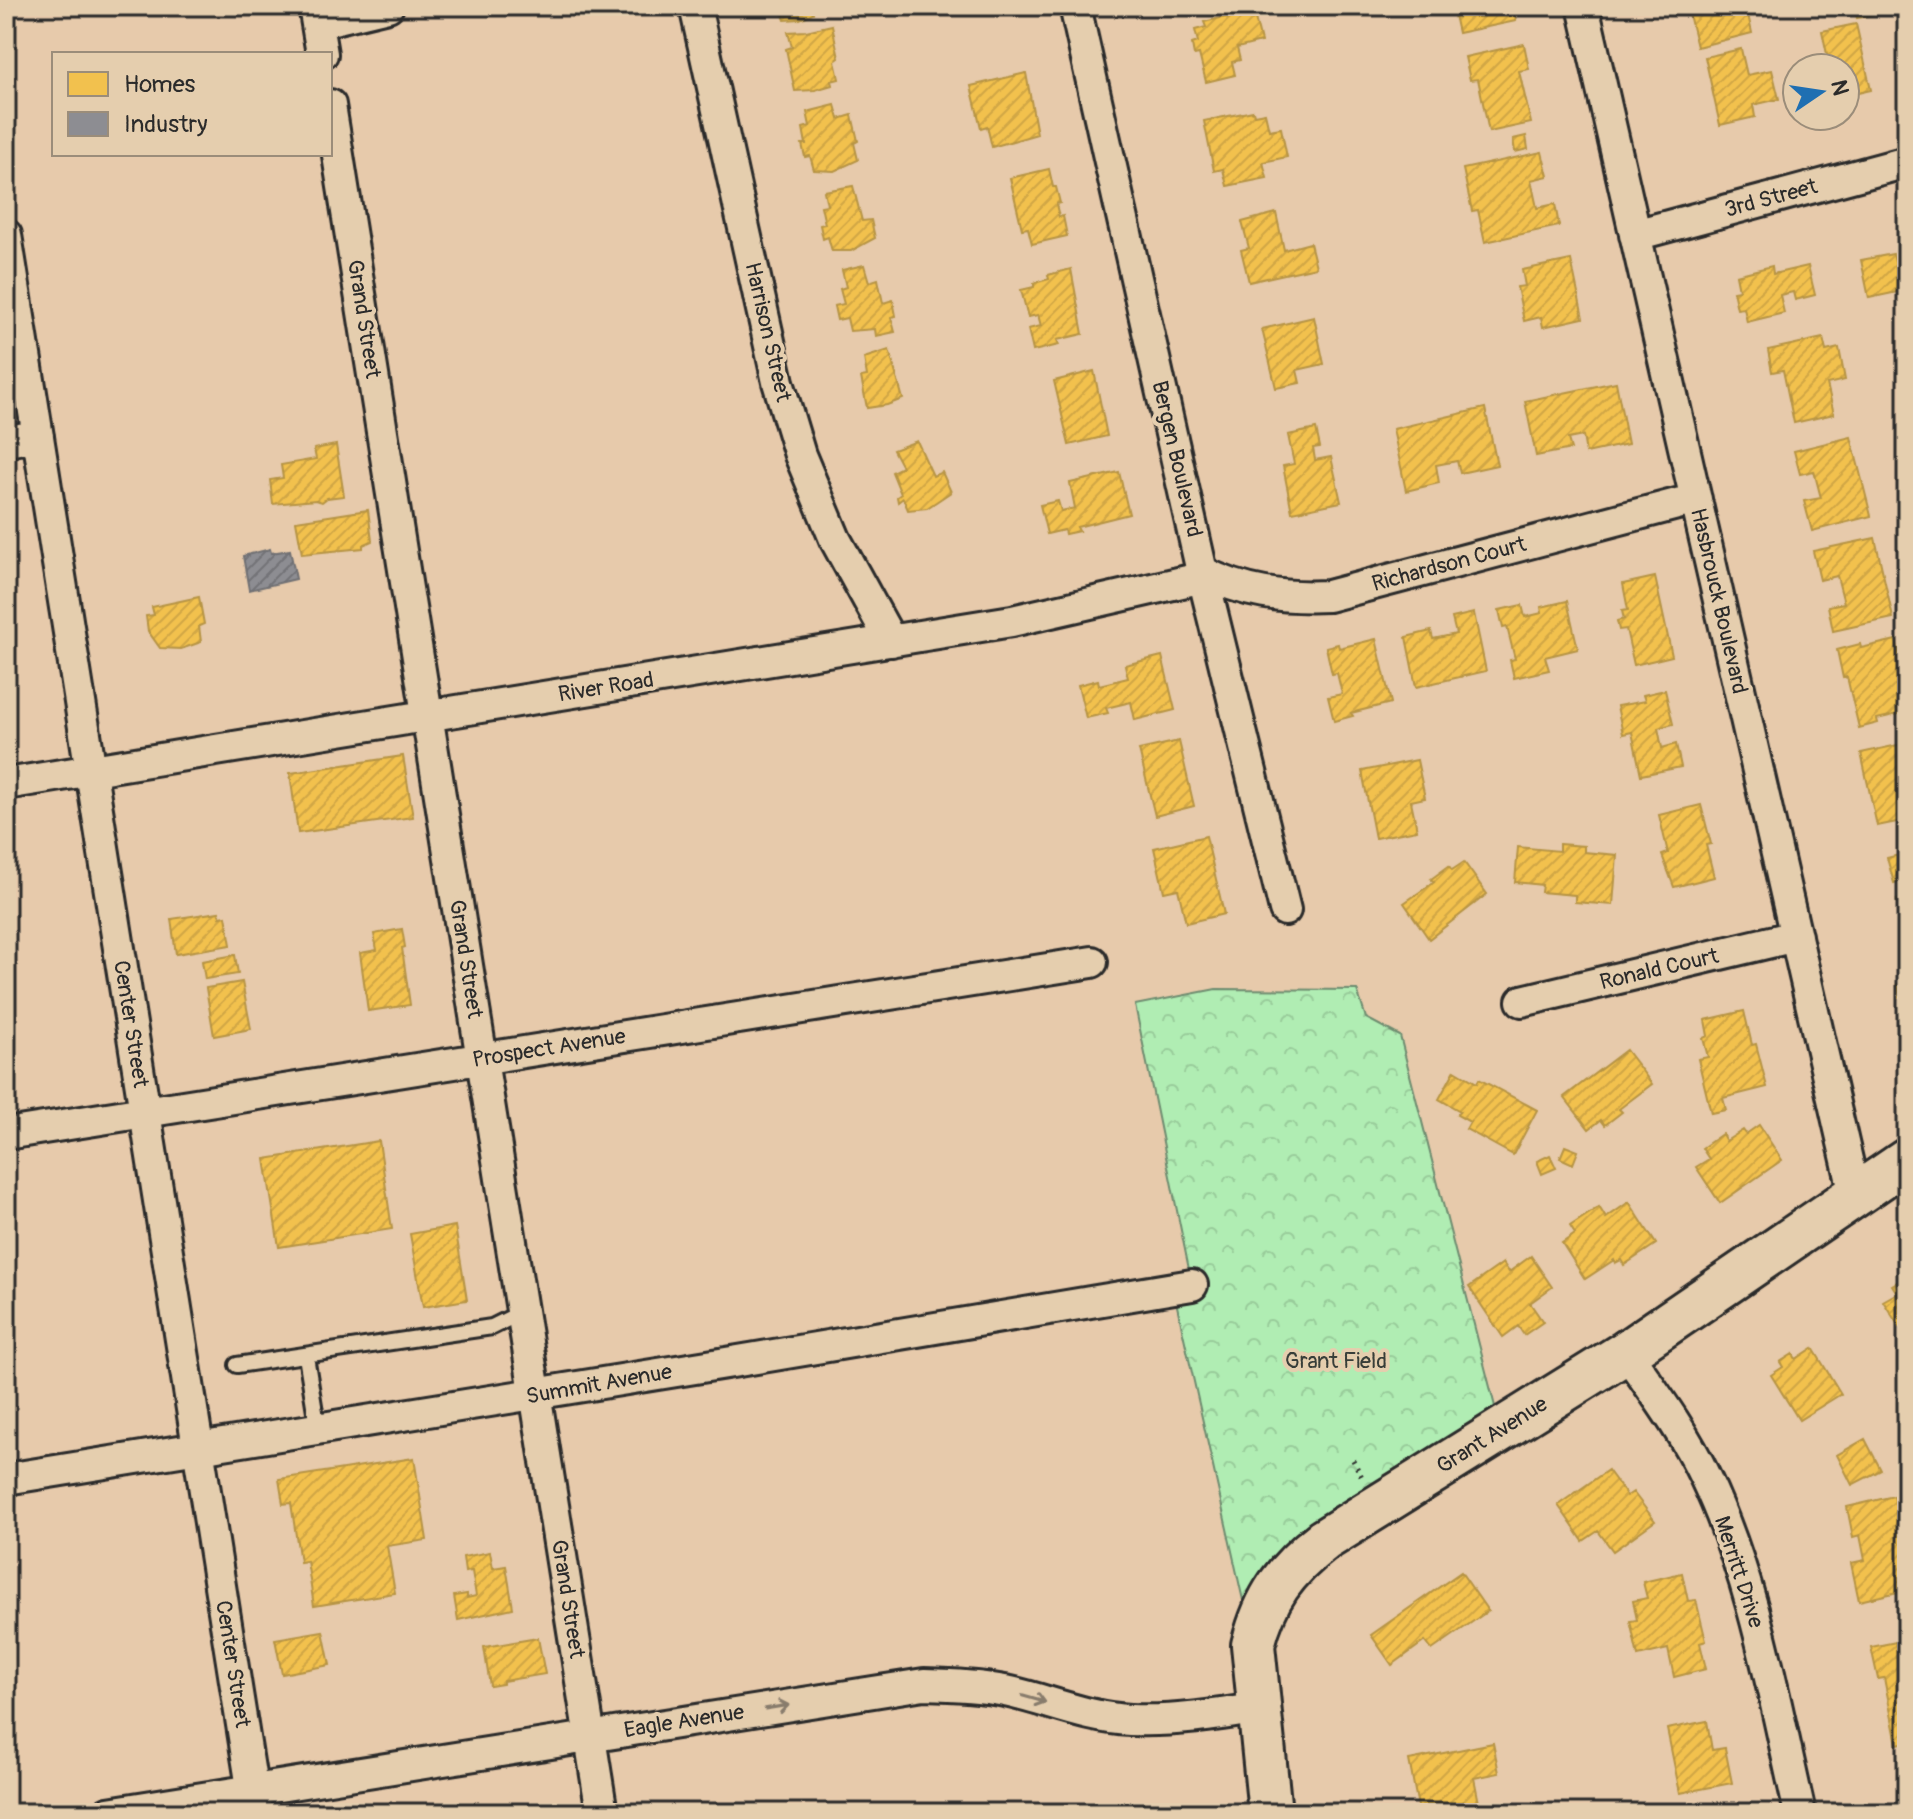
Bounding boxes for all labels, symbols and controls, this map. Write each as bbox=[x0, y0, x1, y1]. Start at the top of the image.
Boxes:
legend bbox=[52, 52, 332, 156]
north arrow bbox=[1781, 52, 1861, 132]
text: Homes bbox=[124, 70, 196, 99]
text: N bbox=[1824, 77, 1855, 98]
text: Industry bbox=[124, 110, 207, 139]
street label: 3rd Street bbox=[1722, 172, 1821, 224]
street label: Grand Street bbox=[341, 258, 387, 380]
street label: Harrison Street bbox=[738, 260, 798, 405]
street label: Bergen Boulevard bbox=[1145, 378, 1209, 540]
street label: Hasbrouck Boulevard bbox=[1684, 505, 1754, 697]
street label: Richardson Court bbox=[1369, 530, 1529, 598]
street label: River Road bbox=[556, 666, 656, 708]
street label: Grand Street bbox=[443, 898, 489, 1020]
street label: Ronald Court bbox=[1597, 942, 1721, 996]
street label: Center Street bbox=[107, 958, 155, 1090]
street label: Prospect Avenue bbox=[471, 1022, 628, 1074]
park label: Grant Field bbox=[1285, 1347, 1387, 1375]
street label: Summit Avenue bbox=[524, 1357, 674, 1411]
street label: Grant Avenue bbox=[1431, 1390, 1553, 1480]
street label: Merritt Drive bbox=[1708, 1513, 1770, 1632]
street label: Grand Street bbox=[545, 1538, 591, 1660]
street label: Center Street bbox=[209, 1598, 257, 1730]
one-way arrow bbox=[1021, 1693, 1046, 1707]
street label: Eagle Avenue bbox=[622, 1698, 746, 1744]
one-way arrow bbox=[764, 1699, 790, 1714]

